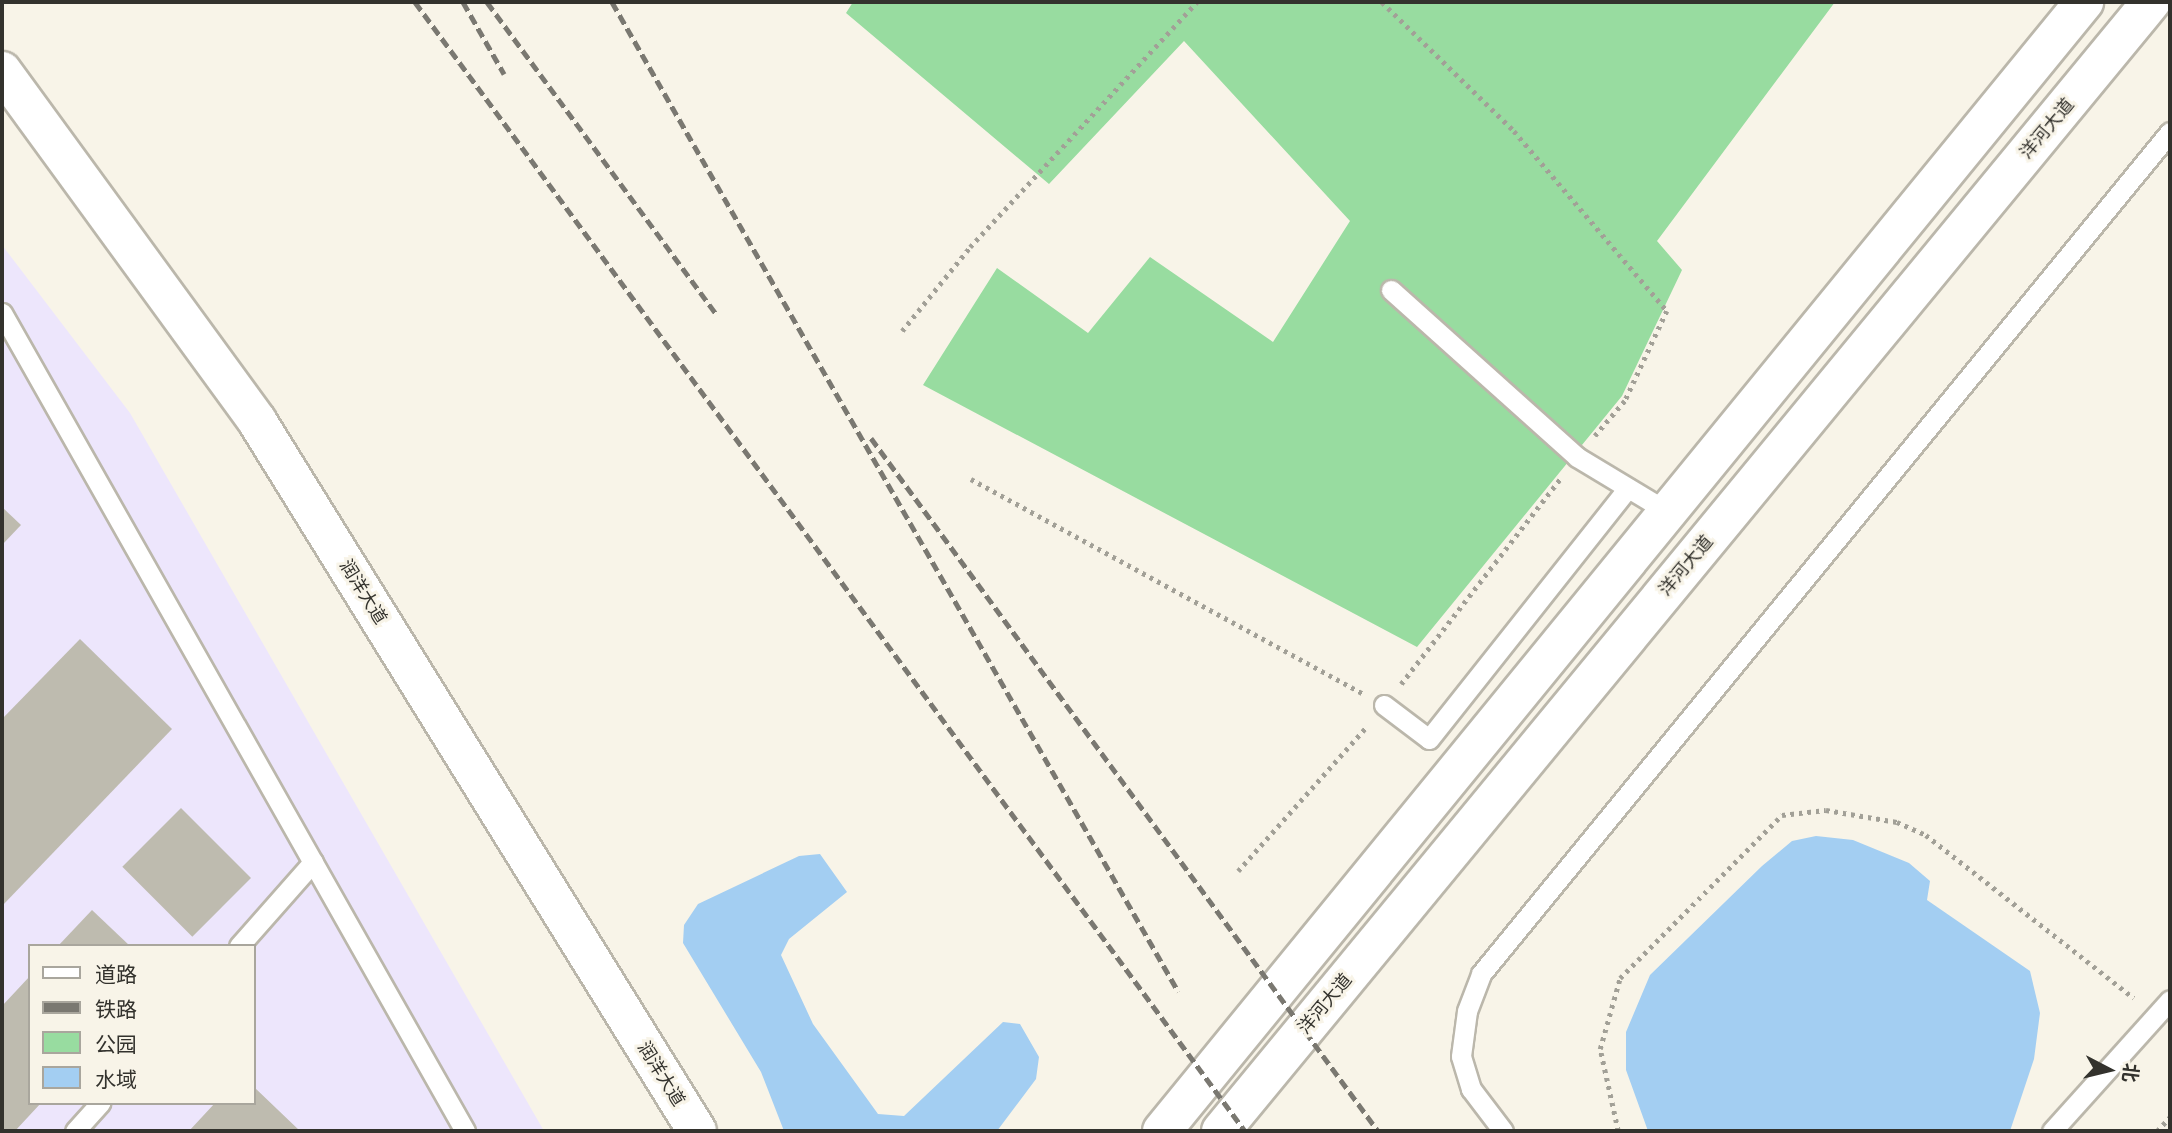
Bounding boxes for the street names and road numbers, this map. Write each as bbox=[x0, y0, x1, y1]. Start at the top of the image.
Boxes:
street label: 洋河大道 bbox=[2016, 94, 2078, 164]
street label: 洋河大道 bbox=[1655, 531, 1717, 601]
street label: 润洋大道 bbox=[335, 556, 391, 628]
street label: 洋河大道 bbox=[1294, 969, 1356, 1039]
street label: 润洋大道 bbox=[633, 1038, 689, 1110]

